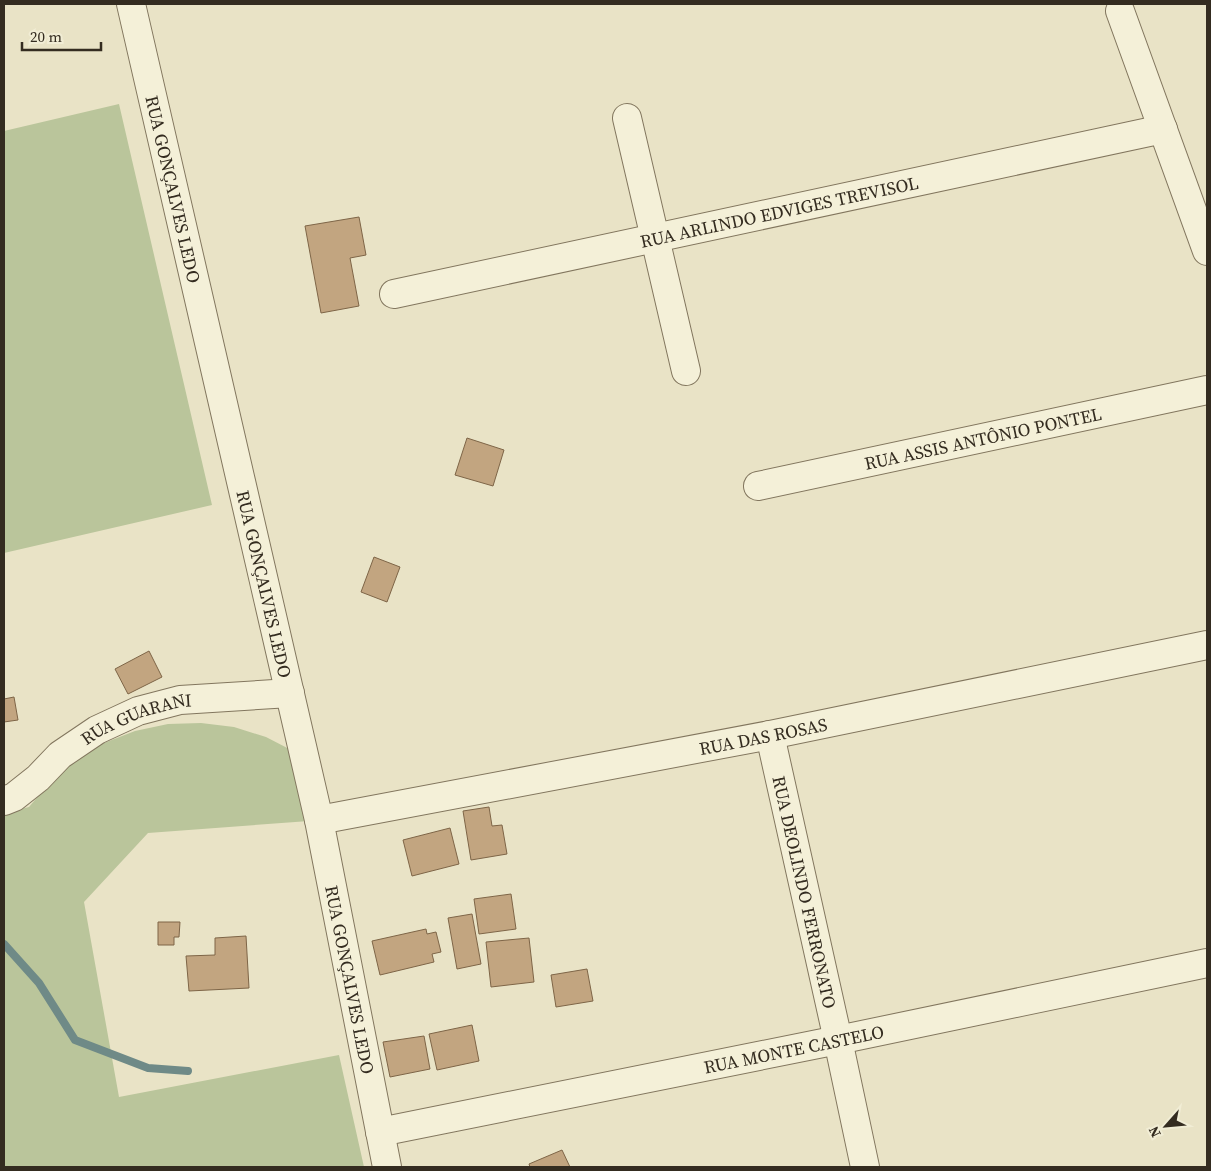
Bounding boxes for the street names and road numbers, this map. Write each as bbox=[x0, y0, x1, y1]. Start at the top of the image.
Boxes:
street label: RUA GONÇALVES LEDO bbox=[140, 93, 207, 285]
street label: RUA ARLINDO EDVIGES TREVISOL bbox=[638, 169, 921, 253]
street label: RUA ASSIS ANTÔNIO PONTEL bbox=[862, 400, 1104, 475]
street label: RUA GONÇALVES LEDO bbox=[231, 488, 298, 680]
street label: RUA GUARANI bbox=[75, 687, 192, 750]
street label: RUA DAS ROSAS bbox=[697, 711, 829, 761]
street label: RUA DEOLINDO FERRONATO bbox=[767, 773, 843, 1011]
street label: RUA GONÇALVES LEDO bbox=[320, 883, 381, 1076]
street label: RUA MONTE CASTELO bbox=[701, 1018, 886, 1079]

